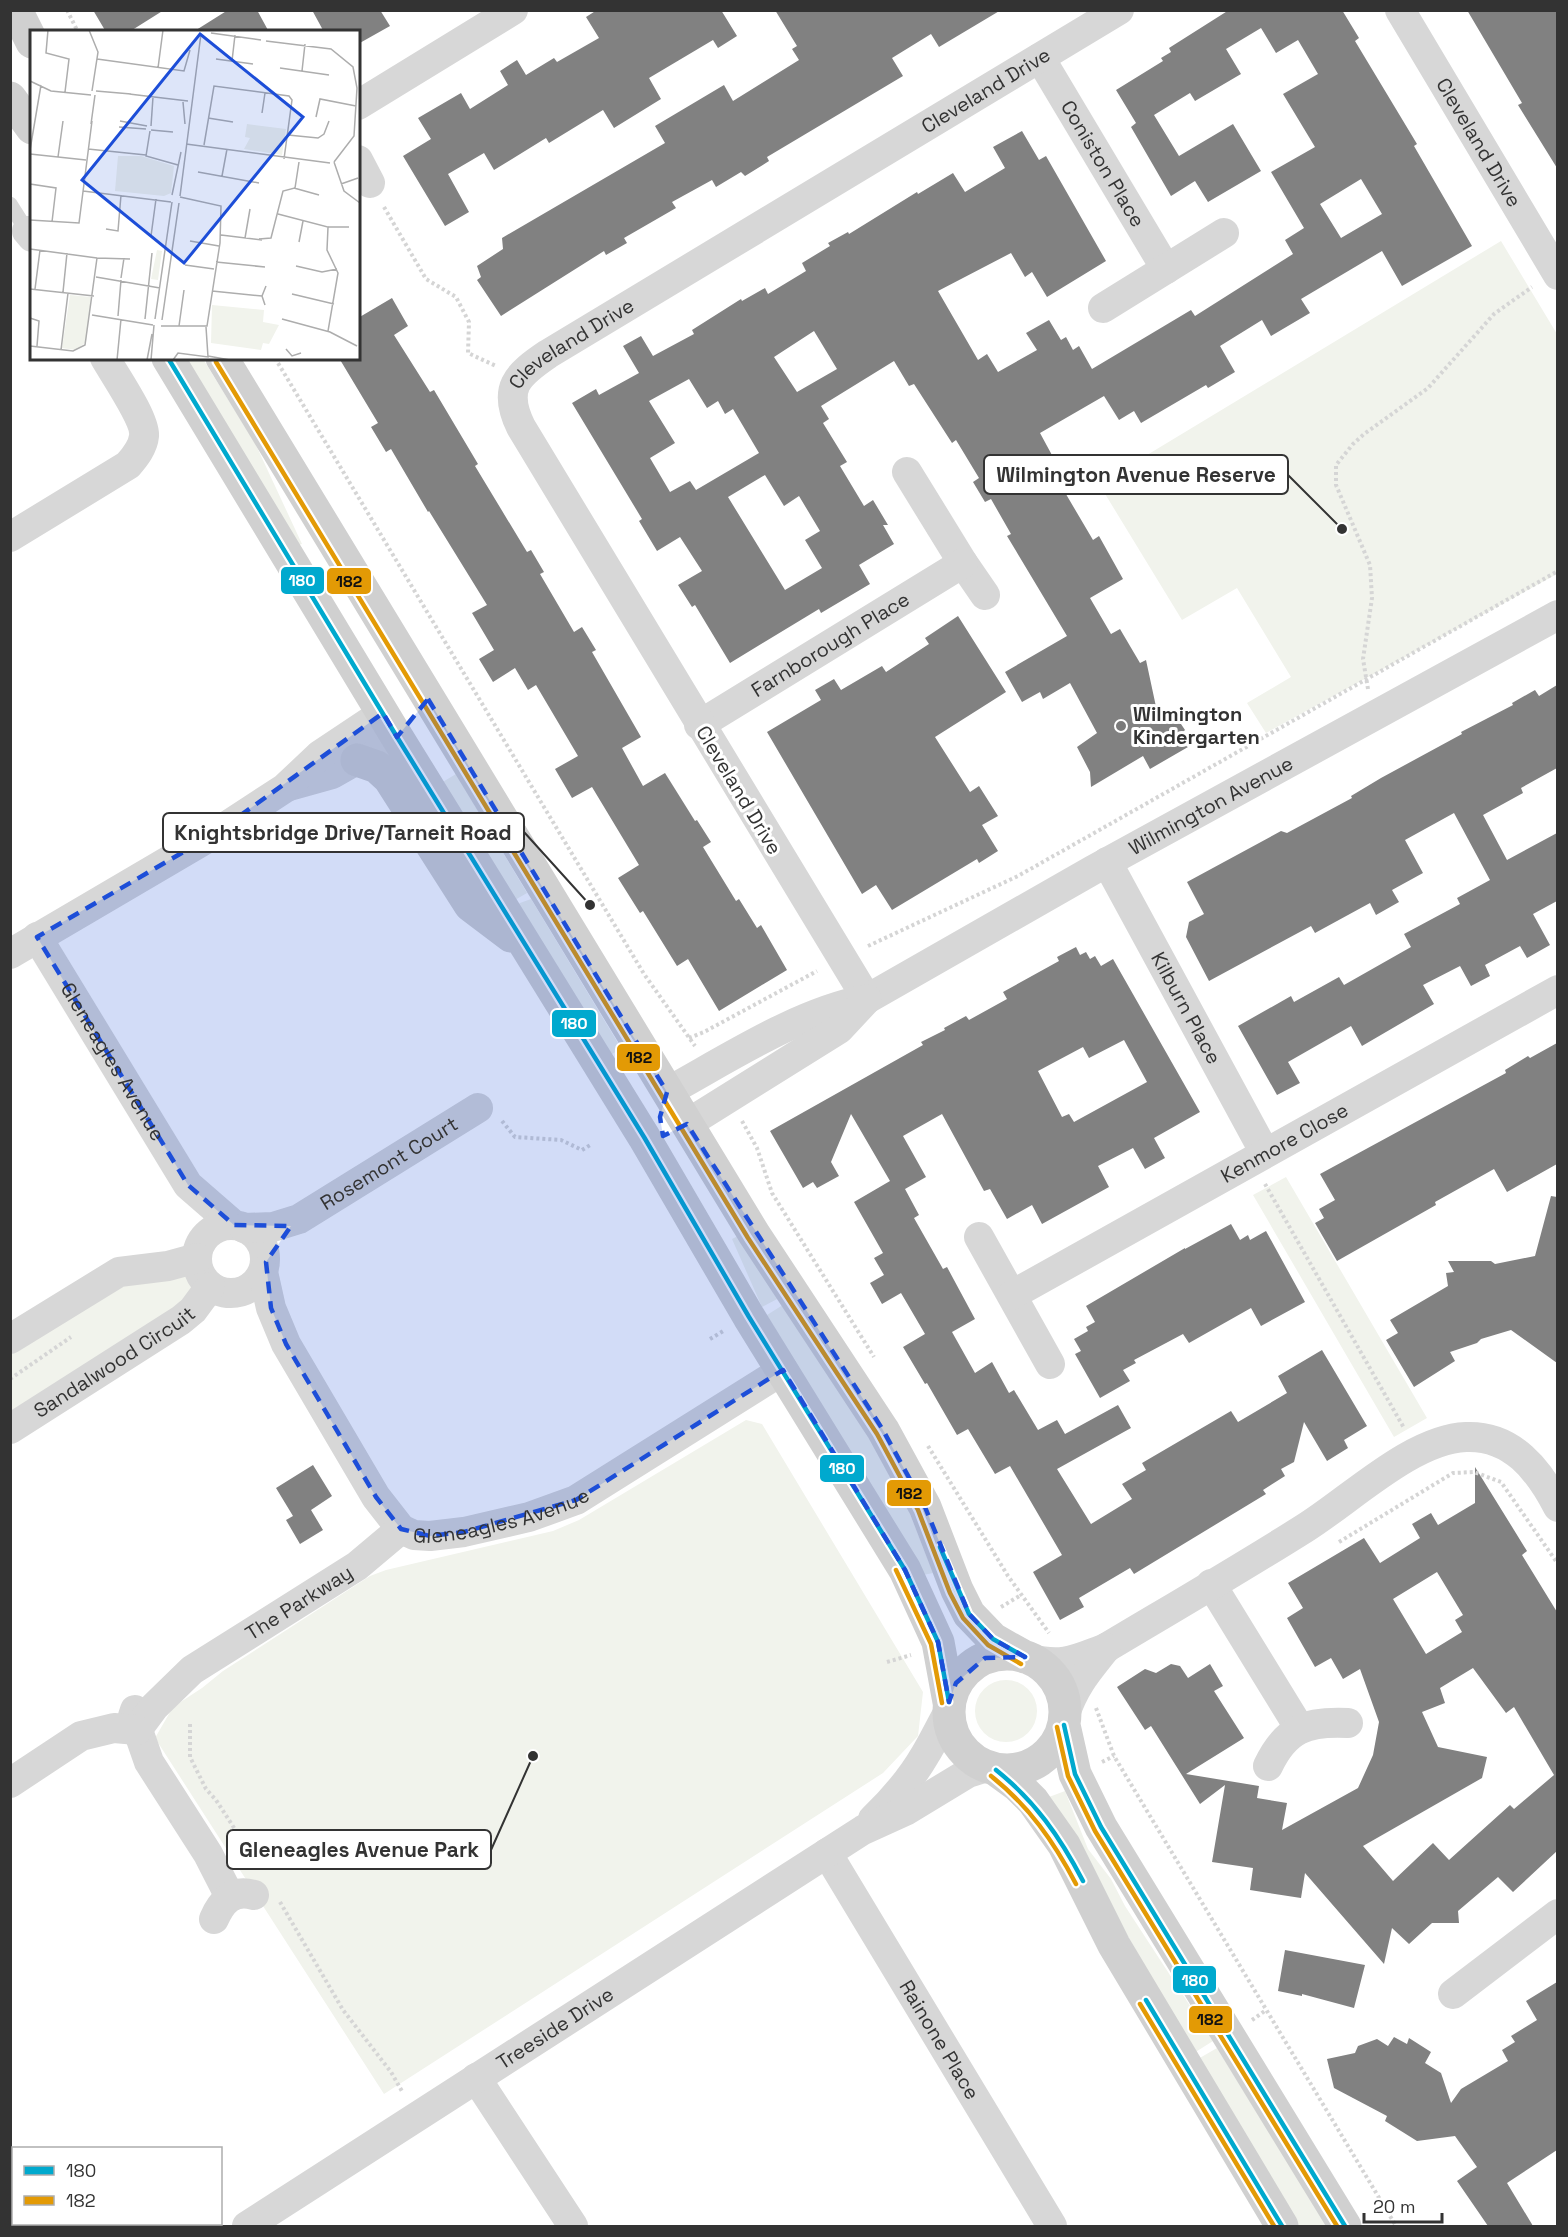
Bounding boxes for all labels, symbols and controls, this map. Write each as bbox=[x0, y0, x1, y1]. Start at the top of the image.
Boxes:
inset map bbox=[30, 30, 360, 360]
street label: Cleveland Drive bbox=[917, 41, 1055, 139]
street label: Cleveland Drive bbox=[1430, 73, 1527, 212]
street label: Coniston Place bbox=[1055, 95, 1151, 232]
street label: Cleveland Drive bbox=[503, 292, 639, 393]
callout: Wilmington Avenue Reserve bbox=[984, 455, 1288, 494]
text: Wilmington Avenue Reserve bbox=[996, 461, 1276, 488]
line badge: 180 bbox=[280, 566, 325, 595]
line badge: 182 bbox=[326, 567, 372, 595]
text: 180 bbox=[288, 570, 316, 591]
text: 182 bbox=[336, 571, 362, 592]
street label: Farnborough Place bbox=[746, 586, 914, 703]
place label: Wilmington Kindergarten bbox=[1133, 701, 1260, 750]
marker: Wilmington Kindergarten bbox=[1114, 719, 1128, 733]
street label: Cleveland Drive bbox=[690, 721, 788, 859]
street label: Wilmington Avenue bbox=[1124, 750, 1297, 861]
callout: Knightsbridge Drive/Tarneit Road bbox=[163, 813, 524, 852]
text: Knightsbridge Drive/Tarneit Road bbox=[174, 819, 512, 846]
street label: Kilburn Place bbox=[1145, 947, 1227, 1069]
street label: Gleneagles Avenue bbox=[55, 978, 171, 1146]
line badge: 180 bbox=[551, 1009, 597, 1038]
text: 180 bbox=[560, 1013, 588, 1034]
line badge: 182 bbox=[616, 1043, 661, 1072]
text: 182 bbox=[626, 1047, 652, 1068]
street label: Kenmore Close bbox=[1216, 1097, 1353, 1189]
street label: Rosemont Court bbox=[315, 1111, 463, 1216]
street label: Sandalwood Circuit bbox=[29, 1301, 201, 1424]
line badge: 180 bbox=[819, 1454, 865, 1483]
text: 180 bbox=[828, 1458, 856, 1479]
line badge: 182 bbox=[886, 1479, 932, 1507]
street label: Gleneagles Avenue bbox=[412, 1482, 594, 1549]
text: 182 bbox=[896, 1483, 922, 1504]
street label: The Parkway bbox=[240, 1559, 357, 1646]
callout: Gleneagles Avenue Park bbox=[227, 1830, 491, 1869]
text: Gleneagles Avenue Park bbox=[239, 1836, 479, 1863]
line badge: 180 bbox=[1172, 1965, 1217, 1994]
text: 180 bbox=[1181, 1970, 1209, 1991]
street label: Rainone Place bbox=[894, 1975, 986, 2104]
street label: Treeside Drive bbox=[491, 1981, 618, 2075]
line badge: 182 bbox=[1188, 2005, 1233, 2034]
text: 182 bbox=[1197, 2009, 1223, 2030]
legend bbox=[12, 2147, 222, 2225]
text: 180 bbox=[66, 2159, 96, 2182]
scale bar bbox=[1364, 2186, 1442, 2224]
text: 182 bbox=[66, 2189, 96, 2212]
text: 20 m bbox=[1373, 2195, 1416, 2218]

